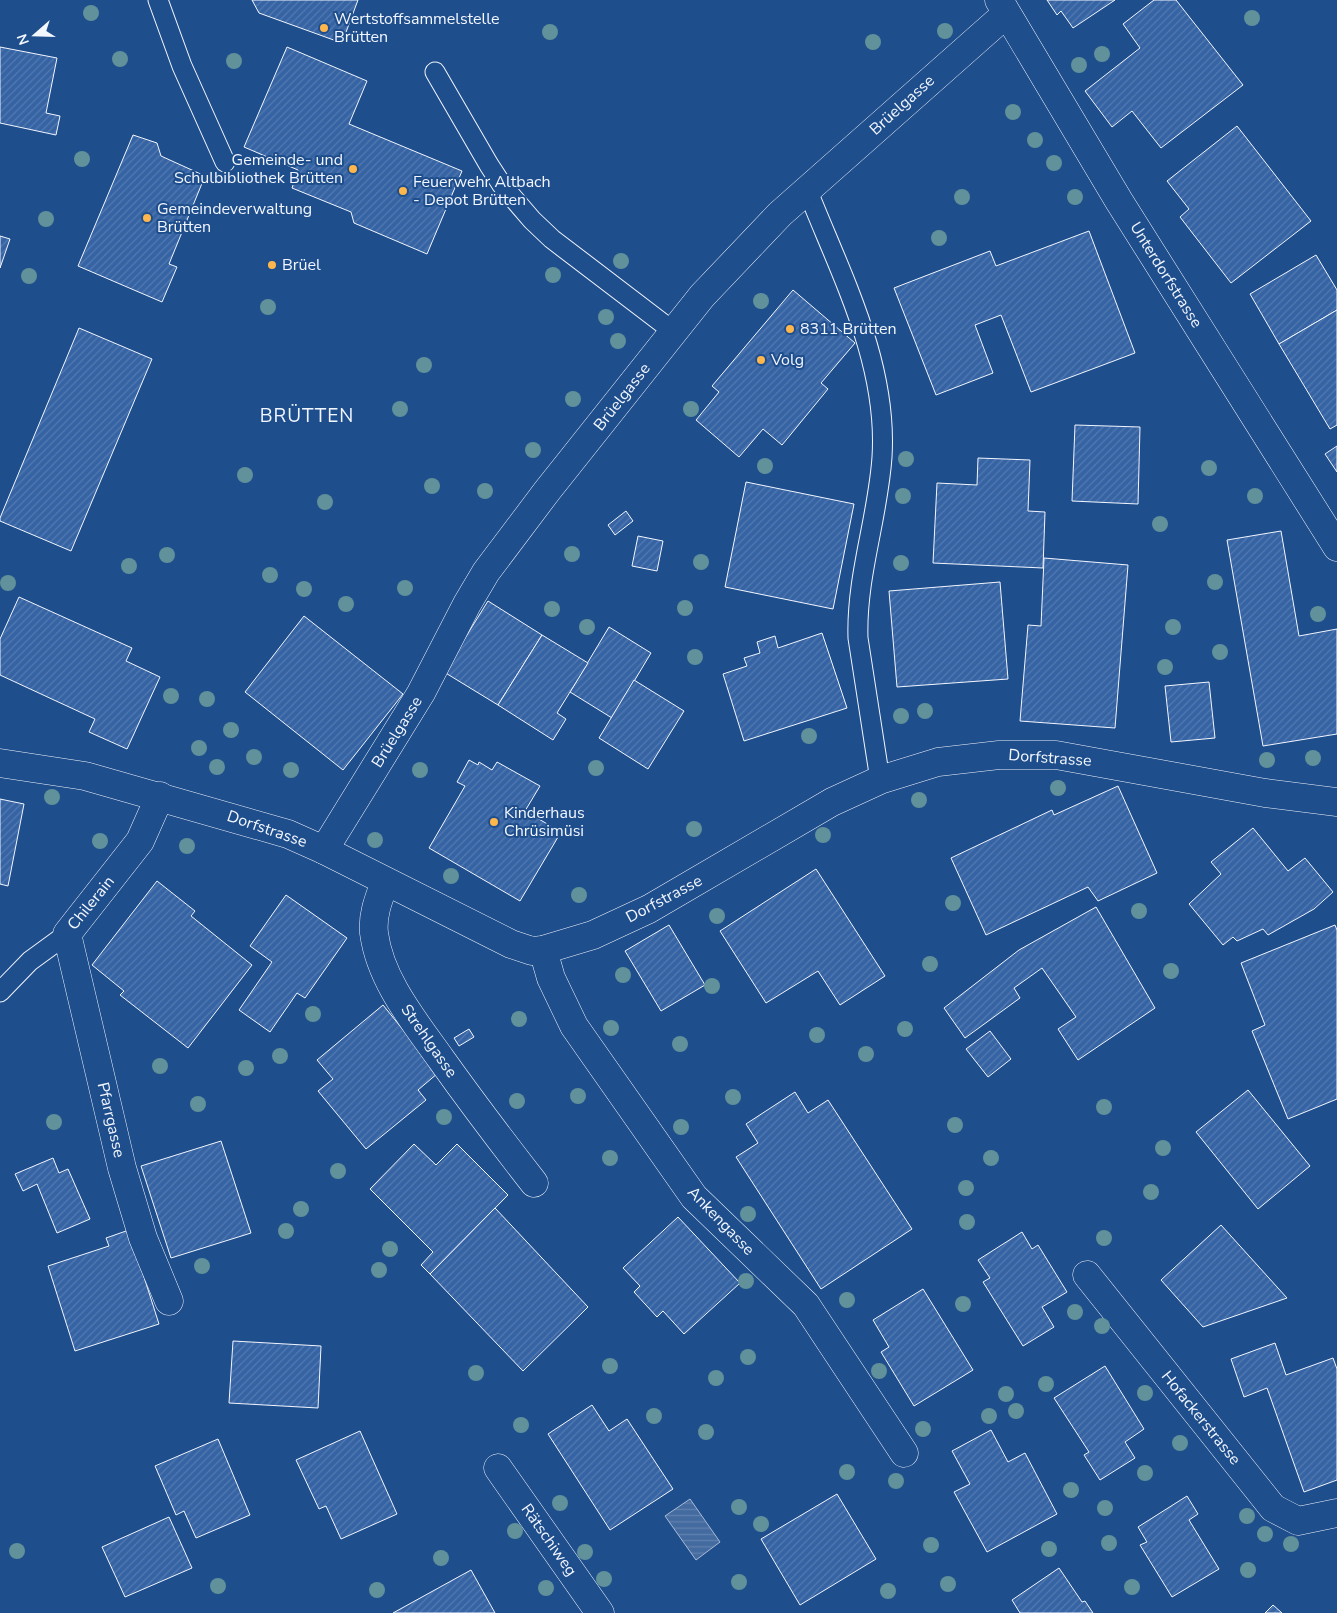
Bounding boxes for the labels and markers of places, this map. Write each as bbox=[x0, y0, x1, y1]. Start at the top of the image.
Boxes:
place label: Wertstoffsammelstelle Brütten bbox=[334, 8, 500, 48]
marker: Wertstoffsammelstelle Brütten bbox=[318, 22, 330, 34]
place label: Gemeinde- und Schulbibliothek Brütten bbox=[174, 149, 343, 189]
marker: Gemeinde- und Schulbibliothek Brütten bbox=[347, 163, 359, 175]
place label: Feuerwehr Altbach - Depot Brütten bbox=[413, 171, 551, 211]
marker: Feuerwehr Altbach - Depot Brütten bbox=[397, 185, 409, 197]
place label: Gemeindeverwaltung Brütten bbox=[157, 198, 312, 238]
marker: Gemeindeverwaltung Brütten bbox=[141, 212, 153, 224]
place label: Brüel bbox=[282, 254, 321, 276]
marker: Brüel bbox=[266, 259, 278, 271]
place label: 8311 Brütten bbox=[800, 318, 897, 340]
marker: 8311 Brütten bbox=[784, 323, 796, 335]
place label: Volg bbox=[770, 349, 804, 371]
marker: Volg bbox=[755, 354, 767, 366]
place label: Kinderhaus Chrüsimüsi bbox=[504, 802, 585, 842]
marker: Kinderhaus Chrüsimüsi bbox=[488, 816, 500, 828]

